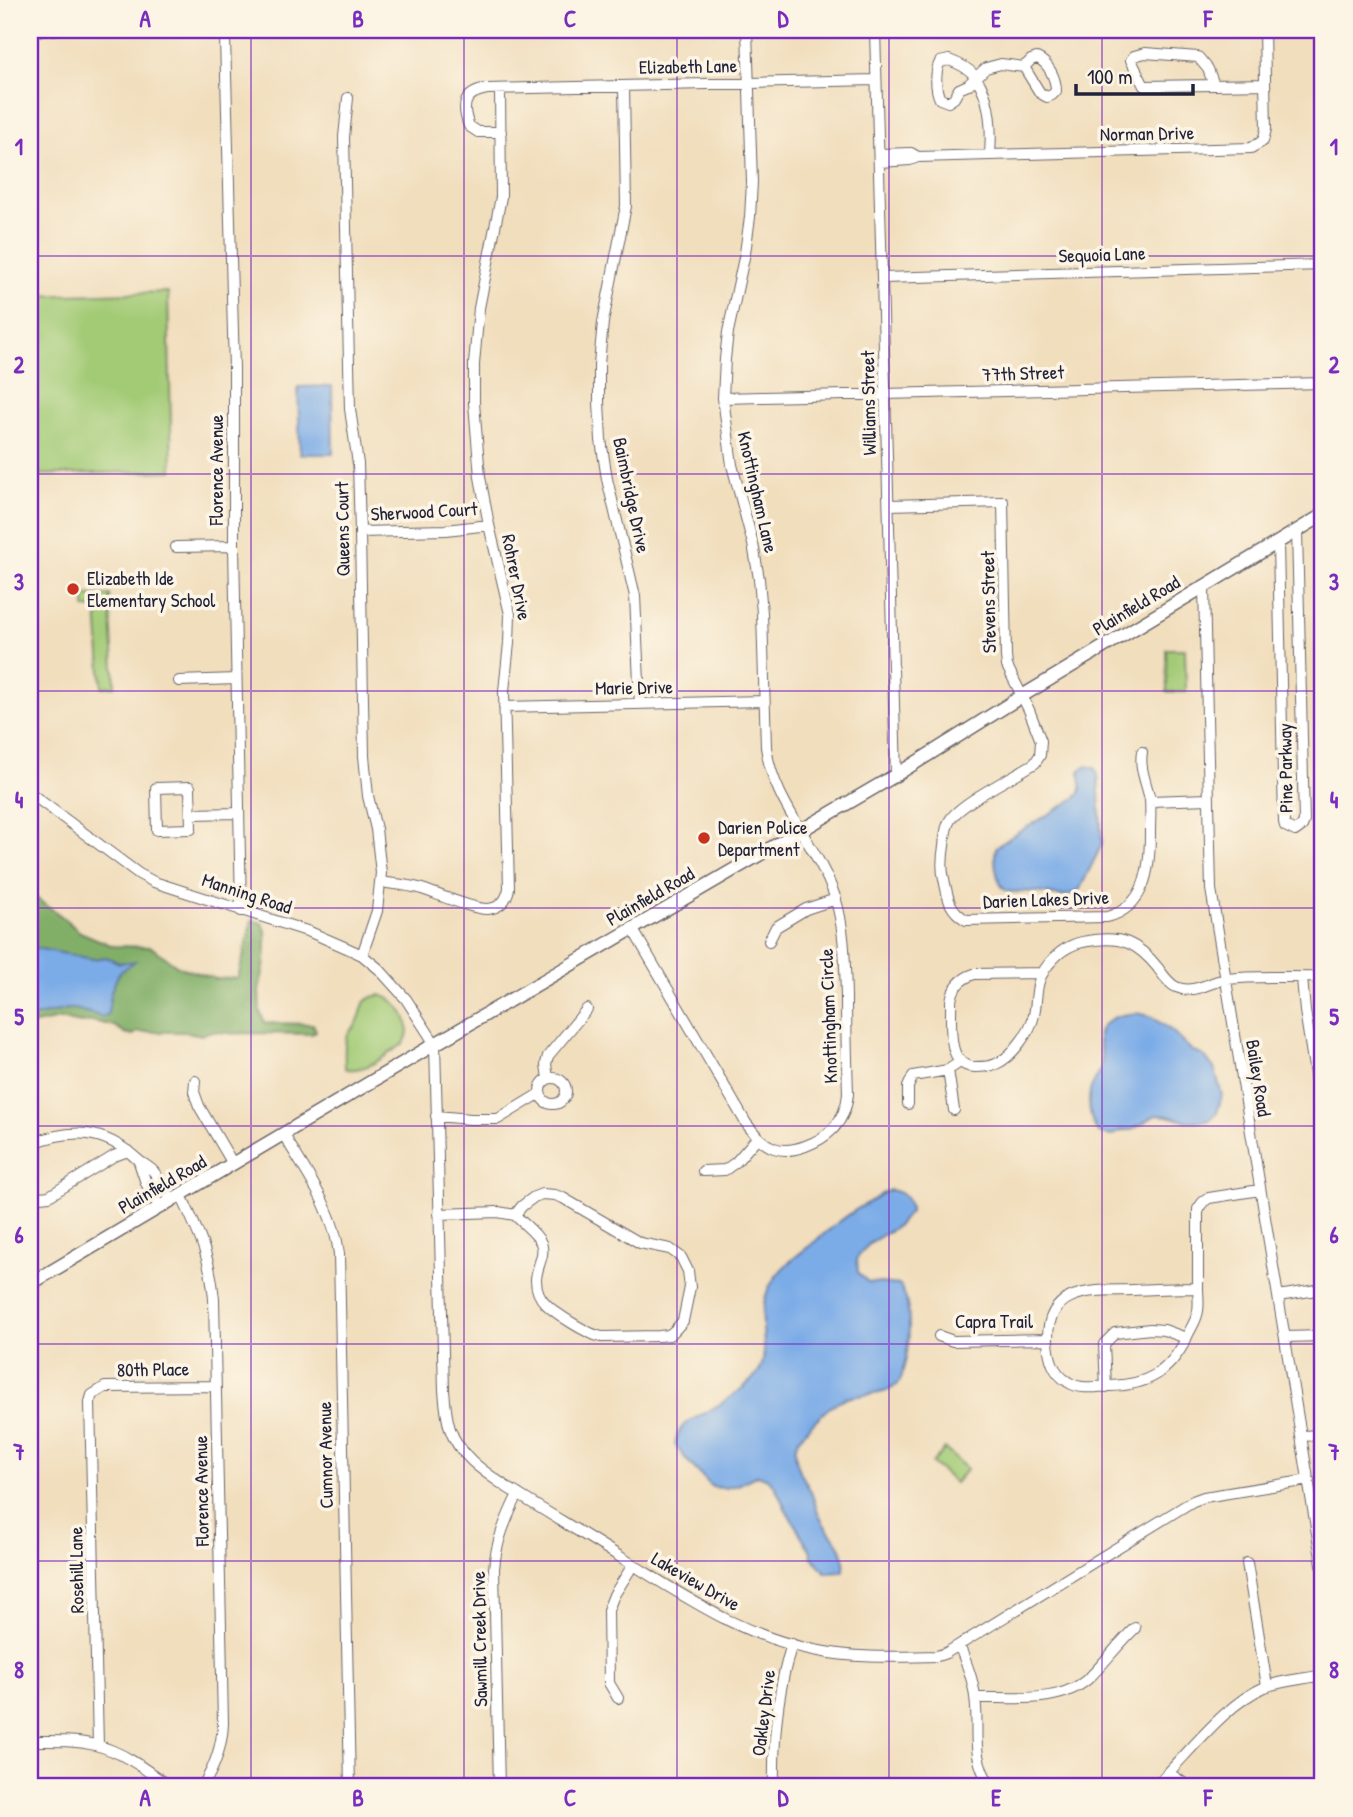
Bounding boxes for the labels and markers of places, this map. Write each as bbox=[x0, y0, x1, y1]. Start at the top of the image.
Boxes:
place label: Elizabeth Ide Elementary School bbox=[87, 565, 216, 613]
marker: Elizabeth Ide Elementary School bbox=[65, 581, 81, 597]
place label: Darien Police Department bbox=[718, 814, 808, 862]
marker: Darien Police Department bbox=[696, 830, 712, 846]

